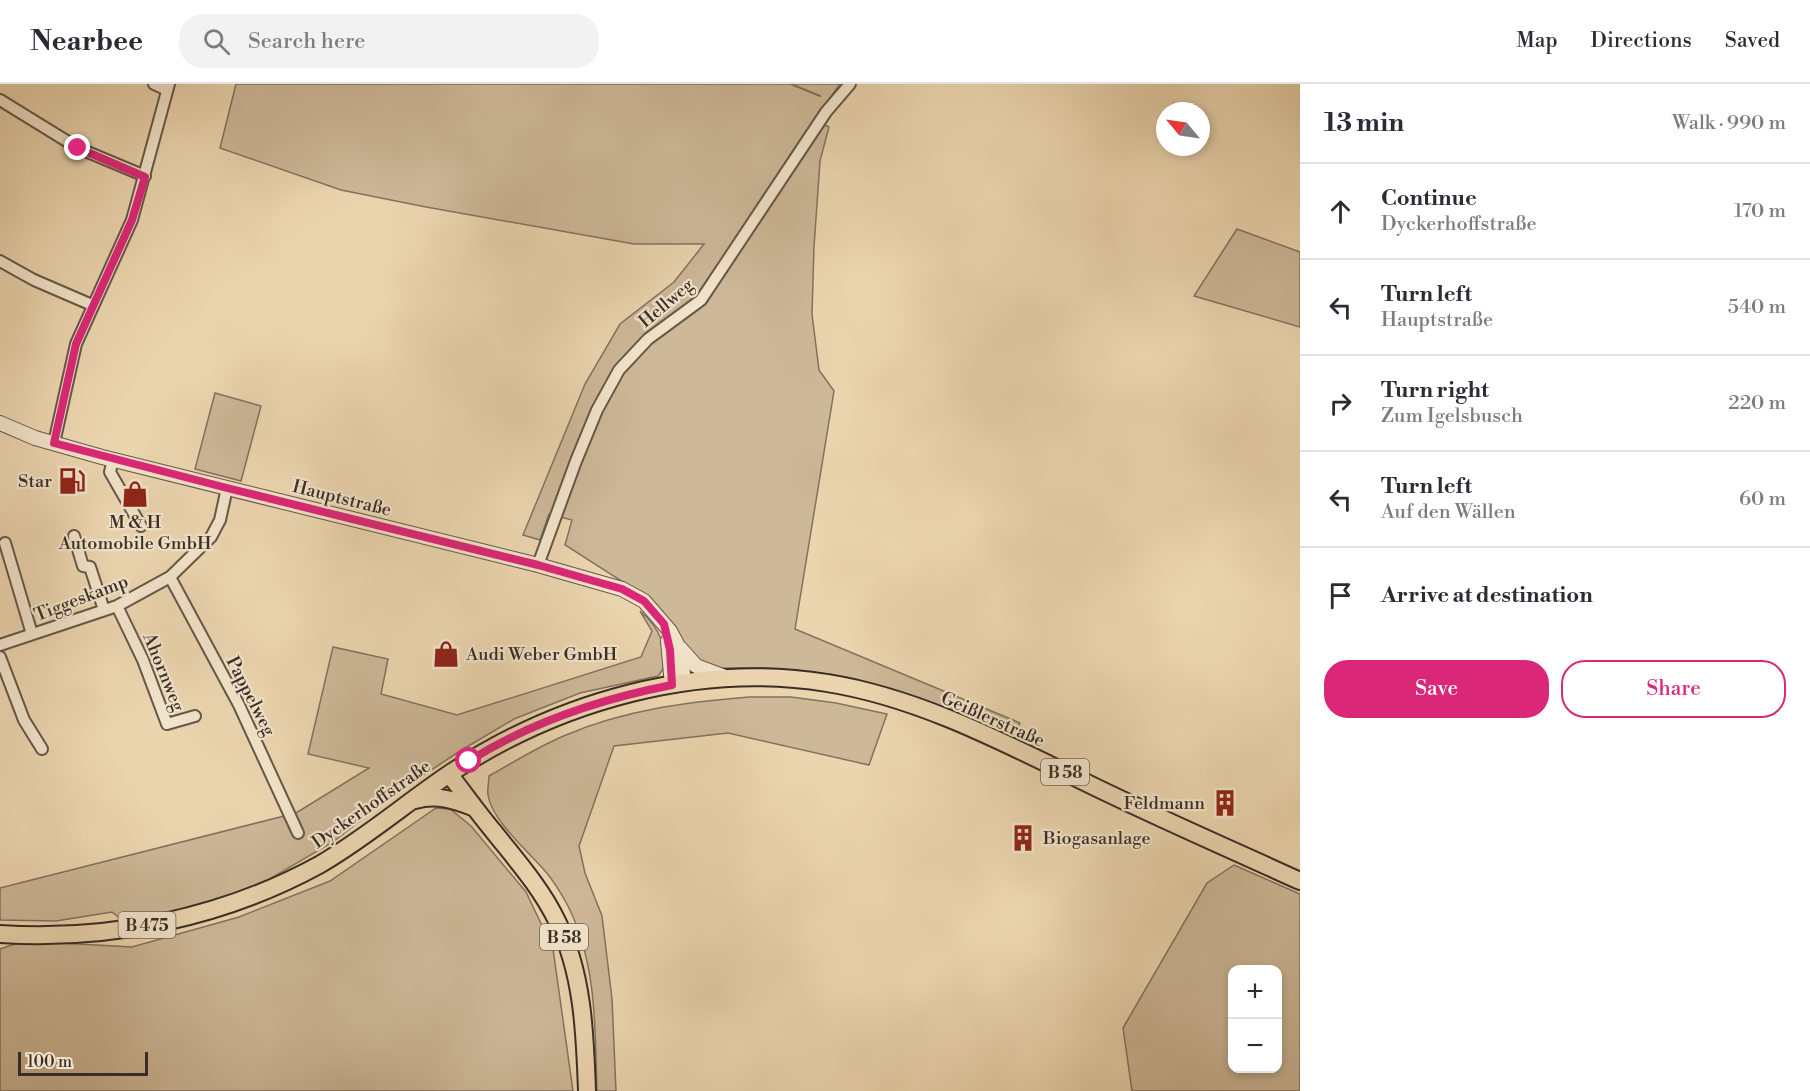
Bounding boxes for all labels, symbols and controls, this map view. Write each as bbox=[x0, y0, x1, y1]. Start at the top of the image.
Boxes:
search box bbox=[179, 14, 599, 68]
text: Nearbee bbox=[30, 24, 143, 59]
icon: search bbox=[200, 25, 233, 58]
text: Search here bbox=[248, 28, 365, 55]
text: Map bbox=[1516, 28, 1558, 54]
text: Directions bbox=[1591, 28, 1692, 54]
text: Saved bbox=[1725, 28, 1780, 54]
north arrow bbox=[1156, 102, 1210, 156]
text: 13 min bbox=[1324, 107, 1404, 139]
text: Walk · 990 m bbox=[1672, 111, 1786, 136]
route end bbox=[64, 134, 90, 160]
text: Continue bbox=[1381, 185, 1477, 212]
icon: ahead bbox=[1324, 195, 1357, 228]
text: 170 m bbox=[1734, 199, 1786, 224]
text: Dyckerhoffstraße bbox=[1381, 212, 1537, 237]
street label: Hellweg bbox=[634, 273, 699, 333]
text: Turn left bbox=[1381, 281, 1472, 308]
icon: left bbox=[1324, 291, 1357, 324]
text: 540 m bbox=[1728, 295, 1786, 320]
text: Hauptstraße bbox=[1381, 308, 1493, 333]
text: Turn right bbox=[1381, 377, 1489, 404]
icon: right bbox=[1324, 387, 1357, 420]
text: 220 m bbox=[1728, 391, 1786, 416]
text: Zum Igelsbusch bbox=[1381, 404, 1523, 429]
fuel station icon: Star bbox=[57, 466, 87, 496]
place label: Star bbox=[18, 470, 52, 493]
text: Turn left bbox=[1381, 473, 1472, 500]
street label: Hauptstraße bbox=[290, 475, 394, 522]
shop icon: M & H Automobile GmbH bbox=[120, 479, 150, 509]
icon: left bbox=[1324, 483, 1357, 516]
text: 60 m bbox=[1739, 487, 1786, 512]
text: Auf den Wällen bbox=[1381, 500, 1516, 525]
place label: M & H Automobile GmbH bbox=[58, 511, 212, 555]
street label: Tiggeskamp bbox=[31, 570, 132, 627]
icon: arrive bbox=[1324, 579, 1357, 612]
text: Arrive at destination bbox=[1381, 582, 1593, 609]
street label: Ahornweg bbox=[137, 629, 190, 715]
shop icon: Audi Weber GmbH bbox=[431, 639, 461, 669]
place label: Audi Weber GmbH bbox=[465, 643, 618, 666]
street label: Pappelweg bbox=[221, 653, 281, 741]
button: Save bbox=[1324, 660, 1549, 718]
button: Share bbox=[1561, 660, 1786, 718]
street label: Geißlerstraße bbox=[937, 686, 1048, 753]
route start bbox=[455, 747, 481, 773]
street label: Dyckerhoffstraße bbox=[307, 755, 435, 854]
road number: B 58 bbox=[1041, 759, 1089, 785]
building icon: Feldmann bbox=[1210, 788, 1240, 818]
place label: Feldmann bbox=[1123, 792, 1205, 815]
building icon: Biogasanlage bbox=[1008, 823, 1038, 853]
place label: Biogasanlage bbox=[1042, 827, 1151, 850]
road number: B 475 bbox=[118, 912, 176, 938]
road number: B 58 bbox=[540, 924, 588, 950]
map controls bbox=[1228, 965, 1282, 1073]
button: + bbox=[1228, 965, 1282, 1019]
button: − bbox=[1228, 1019, 1282, 1073]
scale bar bbox=[18, 1049, 148, 1076]
text: 100 m bbox=[27, 1052, 72, 1072]

